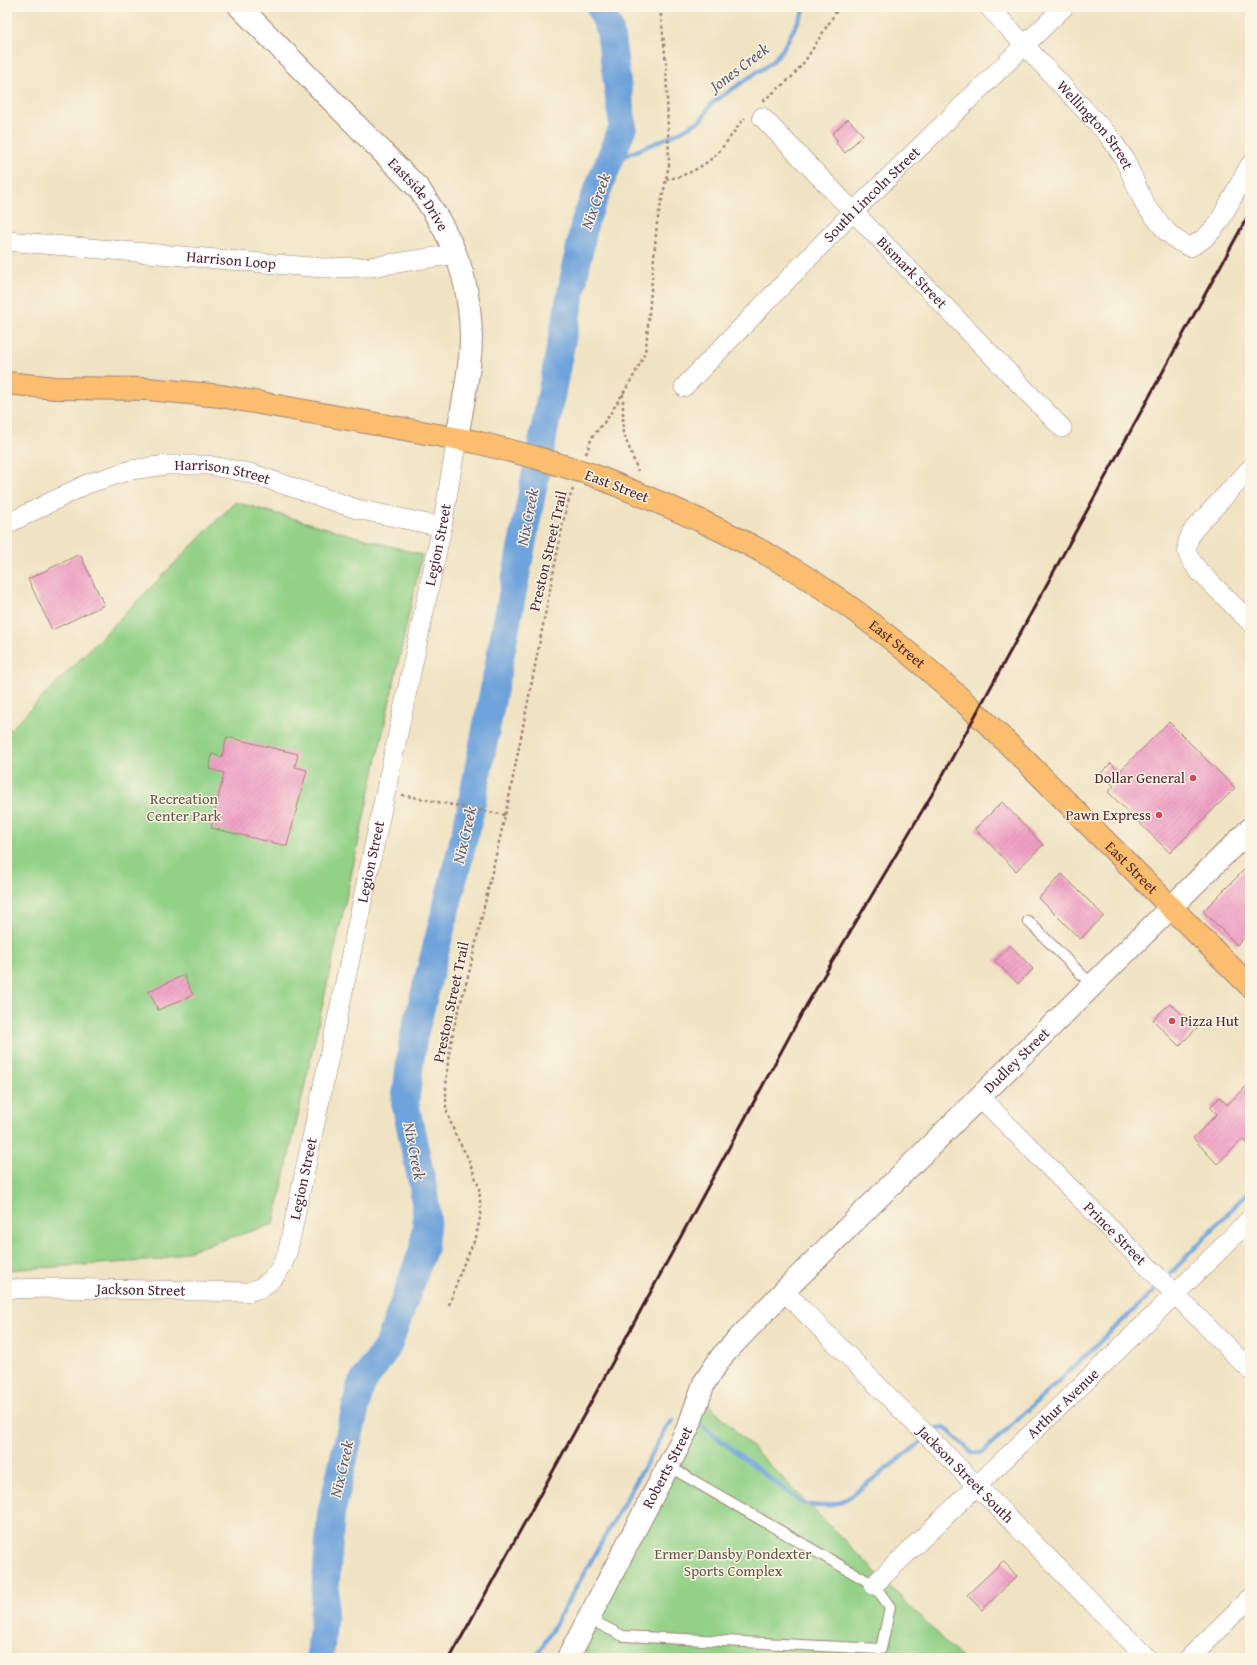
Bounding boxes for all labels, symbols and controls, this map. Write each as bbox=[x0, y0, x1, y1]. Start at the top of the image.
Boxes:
water label: Jones Creek bbox=[702, 36, 774, 99]
street label: Wellington Street bbox=[1052, 75, 1139, 173]
street label: South Lincoln Street bbox=[818, 141, 925, 247]
street label: Eastside Drive bbox=[384, 152, 454, 234]
water label: Nix Creek bbox=[573, 169, 616, 233]
street label: Bismark Street bbox=[872, 231, 953, 313]
street label: Harrison Loop bbox=[186, 245, 277, 274]
street label: Harrison Street bbox=[175, 454, 274, 489]
street label: East Street bbox=[582, 464, 653, 508]
water label: Nix Creek bbox=[510, 486, 544, 549]
street label: Preston Street Trail bbox=[523, 489, 572, 613]
street label: Legion Street bbox=[419, 501, 456, 588]
street label: East Street bbox=[865, 614, 931, 674]
place label: Dollar General bbox=[1095, 767, 1185, 788]
marker: Dollar General bbox=[1188, 773, 1198, 783]
park label: Recreation Center Park bbox=[147, 788, 222, 826]
water label: Nix Creek bbox=[446, 803, 482, 867]
place label: Pawn Express bbox=[1065, 804, 1151, 825]
marker: Pawn Express bbox=[1154, 810, 1164, 820]
street label: Legion Street bbox=[351, 818, 389, 905]
street label: East Street bbox=[1101, 836, 1164, 899]
street label: Preston Street Trail bbox=[427, 940, 474, 1064]
place label: Pizza Hut bbox=[1180, 1010, 1240, 1031]
marker: Pizza Hut bbox=[1167, 1016, 1177, 1026]
street label: Dudley Street bbox=[979, 1022, 1054, 1098]
water label: Nix Creek bbox=[398, 1119, 432, 1182]
street label: Legion Street bbox=[284, 1135, 322, 1221]
street label: Prince Street bbox=[1079, 1197, 1152, 1270]
street label: Jackson Street bbox=[94, 1278, 187, 1301]
street label: Arthur Avenue bbox=[1022, 1363, 1103, 1443]
street label: Jackson Street South bbox=[911, 1419, 1019, 1528]
street label: Roberts Street bbox=[637, 1422, 697, 1512]
water label: Nix Creek bbox=[323, 1437, 359, 1501]
park label: Ermer Dansby Pondexter Sports Complex bbox=[655, 1543, 811, 1581]

